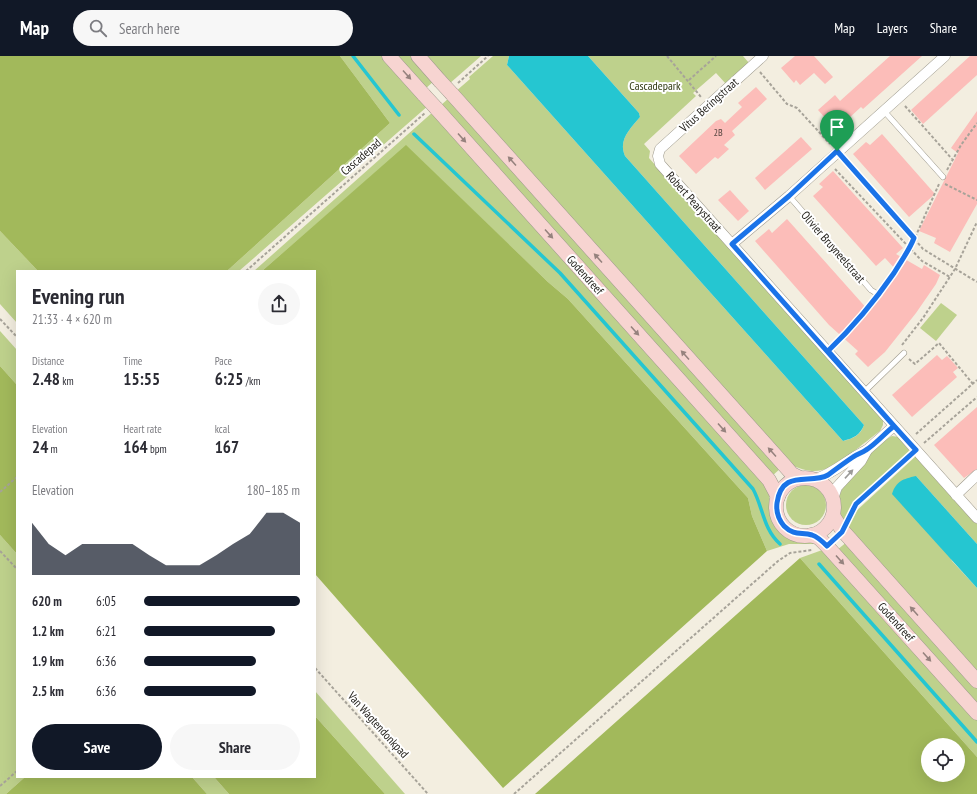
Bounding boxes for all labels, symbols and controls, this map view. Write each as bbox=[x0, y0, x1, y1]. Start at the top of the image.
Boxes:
search box bbox=[73, 10, 353, 46]
text: Map bbox=[20, 16, 49, 40]
icon: search bbox=[87, 17, 109, 39]
text: Search here bbox=[119, 19, 180, 38]
text: Map bbox=[834, 19, 855, 37]
text: Layers bbox=[877, 19, 908, 37]
text: Share bbox=[930, 19, 957, 37]
one-way arrow bbox=[402, 70, 411, 81]
street label: Vitus Beringstraat bbox=[675, 74, 742, 136]
park label: Cascadepark bbox=[629, 78, 681, 93]
pin bbox=[820, 110, 854, 151]
icon: arrive bbox=[826, 116, 848, 138]
house number: 2B bbox=[713, 126, 723, 139]
one-way arrow bbox=[458, 132, 467, 143]
street label: Cascadepad bbox=[337, 135, 384, 178]
one-way arrow bbox=[507, 156, 516, 166]
street label: Robert Pearystraat bbox=[663, 168, 726, 236]
street label: Olivier Bruyneelstraat bbox=[798, 208, 869, 286]
one-way arrow bbox=[544, 230, 553, 239]
street label: Godendreef bbox=[564, 252, 608, 298]
one-way arrow bbox=[594, 253, 603, 263]
text: Evening run bbox=[32, 282, 125, 310]
button: share bbox=[258, 283, 300, 325]
text: 21:33 · 4 × 620 m bbox=[32, 311, 112, 328]
one-way arrow bbox=[631, 326, 640, 337]
one-way arrow bbox=[680, 350, 690, 360]
text: Distance bbox=[32, 354, 64, 368]
text: Time bbox=[123, 354, 142, 368]
text: Pace bbox=[215, 354, 232, 368]
text: 2.48 bbox=[32, 368, 60, 390]
text: 15:55 bbox=[123, 368, 160, 390]
text: 6:25 bbox=[215, 368, 243, 390]
text: km bbox=[60, 374, 74, 388]
text: /km bbox=[243, 374, 260, 388]
text: Elevation bbox=[32, 422, 67, 436]
text: Heart rate bbox=[123, 422, 162, 436]
text: kcal bbox=[215, 422, 230, 436]
one-way arrow bbox=[717, 424, 726, 433]
text: 24 bbox=[32, 436, 48, 458]
text: 164 bbox=[123, 436, 148, 458]
text: 167 bbox=[215, 436, 239, 458]
text: m bbox=[48, 442, 58, 456]
text: bpm bbox=[148, 442, 167, 456]
one-way arrow bbox=[767, 447, 776, 457]
one-way arrow bbox=[844, 469, 854, 479]
text: Elevation bbox=[32, 482, 74, 499]
text: 180–185 m bbox=[247, 482, 300, 499]
one-way arrow bbox=[835, 555, 845, 565]
text: 620 m bbox=[32, 593, 62, 610]
text: 6:05 bbox=[96, 593, 116, 610]
street label: Godendreef bbox=[875, 599, 919, 645]
one-way arrow bbox=[909, 606, 918, 616]
text: 1.2 km bbox=[32, 623, 64, 640]
text: 6:21 bbox=[96, 623, 116, 640]
one-way arrow bbox=[922, 652, 931, 662]
text: 1.9 km bbox=[32, 653, 64, 670]
text: 6:36 bbox=[96, 653, 116, 670]
text: 2.5 km bbox=[32, 683, 64, 700]
text: 6:36 bbox=[96, 683, 116, 700]
street label: Van Wagtendonkpad bbox=[344, 688, 412, 761]
button: Save bbox=[32, 724, 162, 770]
button: Share bbox=[170, 724, 300, 770]
map controls bbox=[921, 738, 965, 782]
button: locate bbox=[921, 738, 965, 782]

